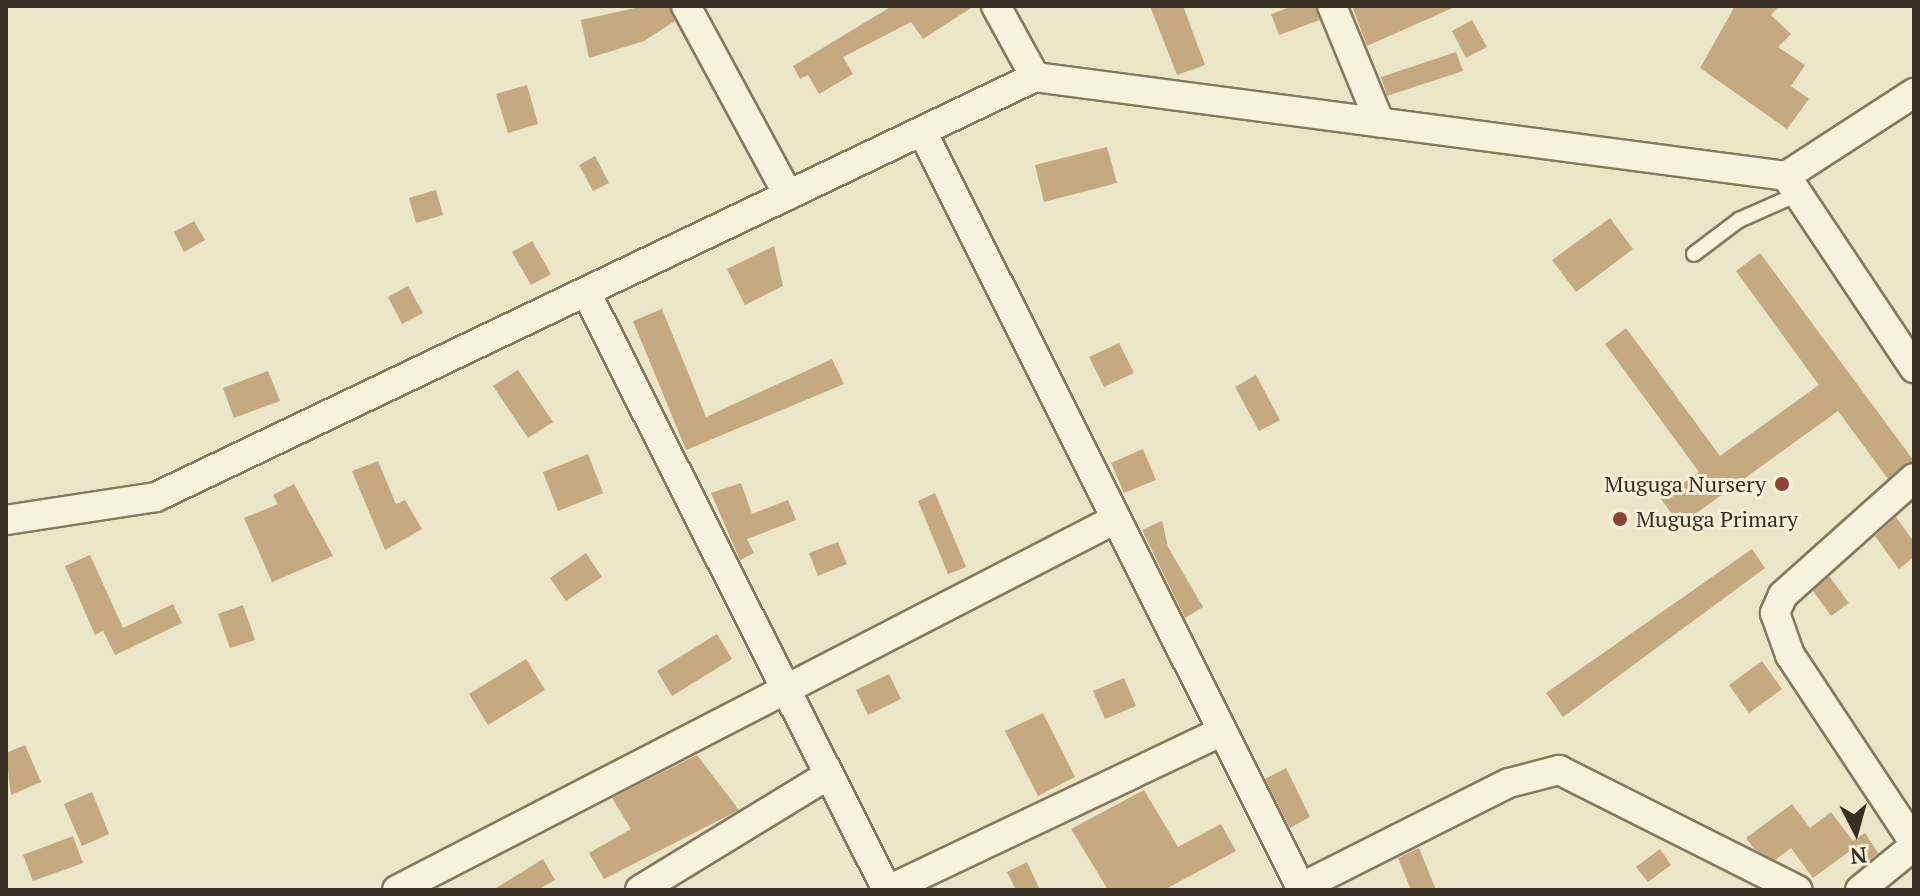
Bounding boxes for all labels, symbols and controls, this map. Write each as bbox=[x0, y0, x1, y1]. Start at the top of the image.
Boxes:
place label: Muguga Nursery bbox=[1604, 471, 1766, 497]
marker: Muguga Nursery bbox=[1773, 475, 1791, 493]
place label: Muguga Primary bbox=[1636, 506, 1798, 532]
marker: Muguga Primary bbox=[1611, 510, 1629, 528]
north arrow bbox=[1816, 792, 1896, 872]
text: N bbox=[1849, 841, 1868, 872]

